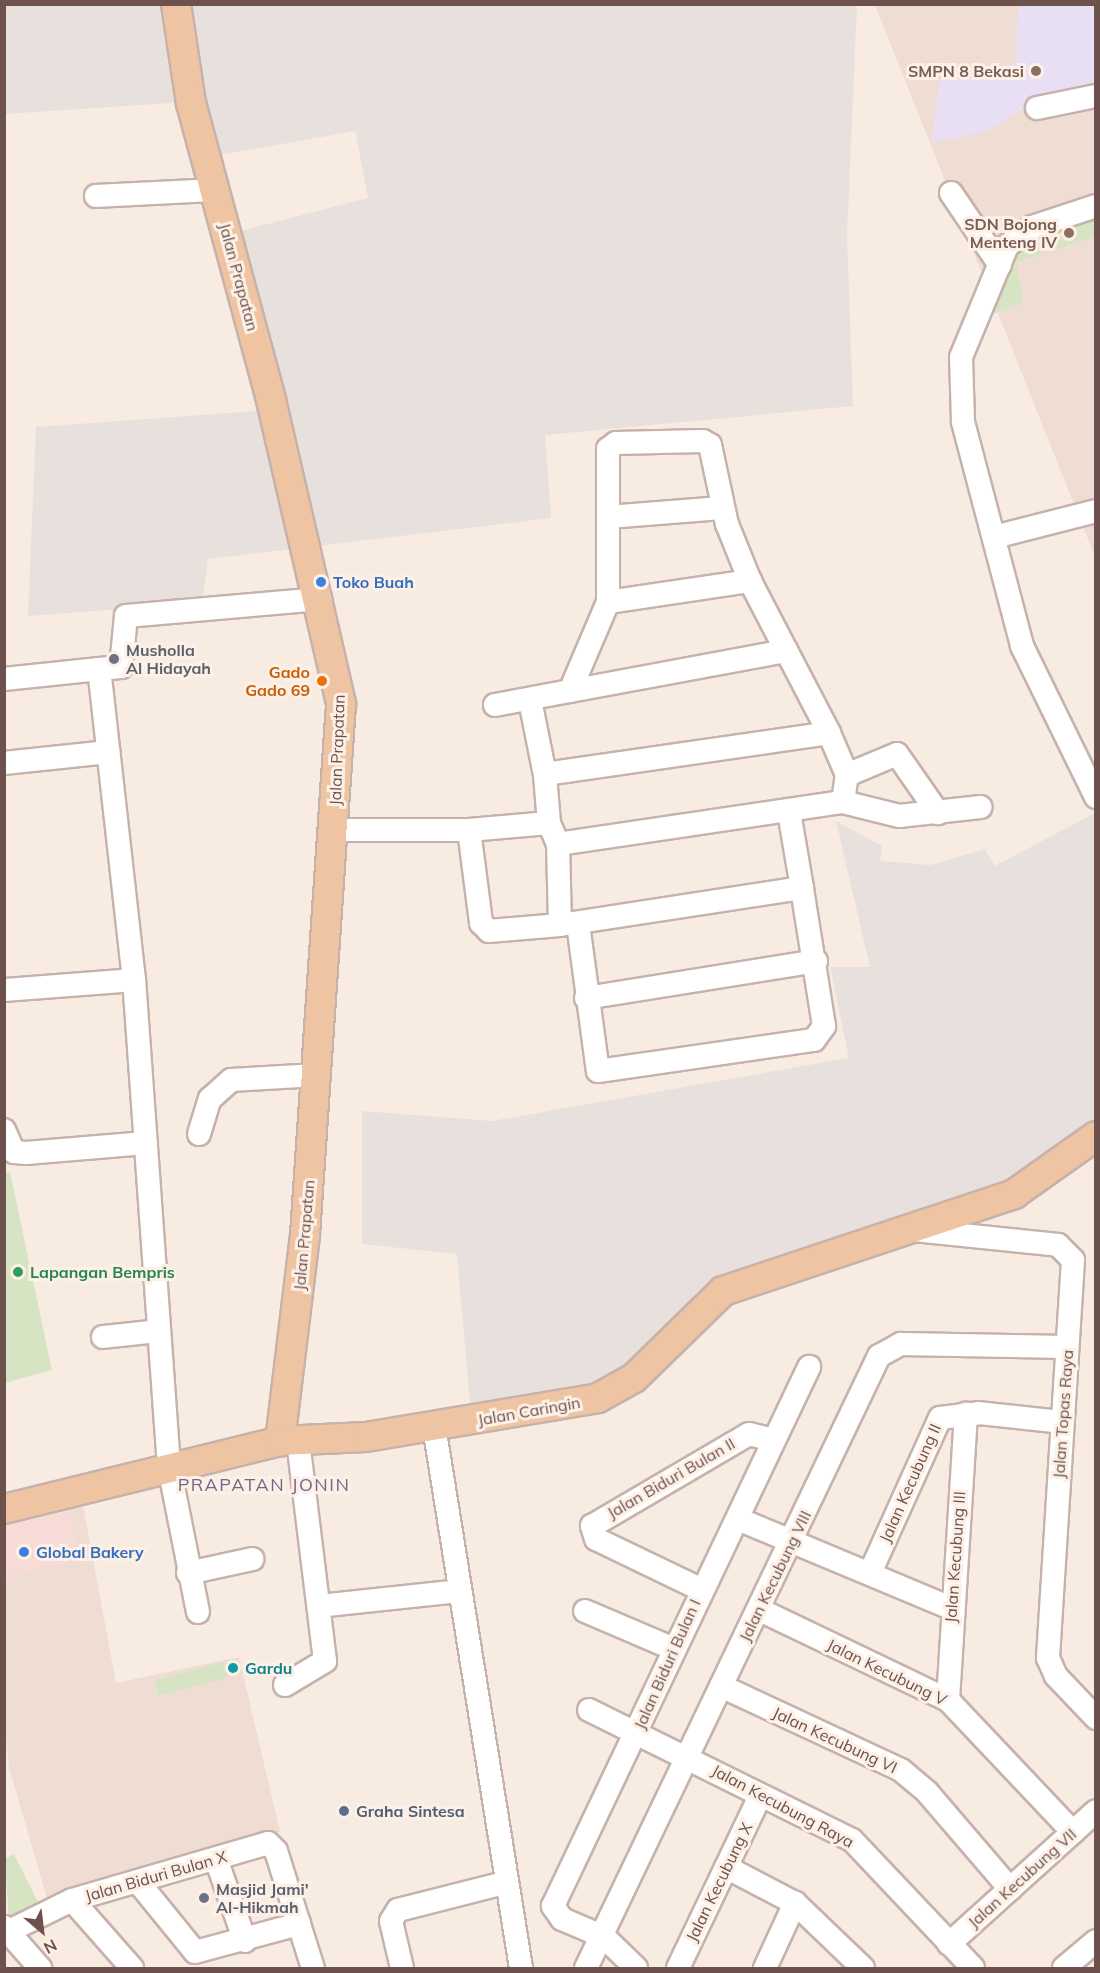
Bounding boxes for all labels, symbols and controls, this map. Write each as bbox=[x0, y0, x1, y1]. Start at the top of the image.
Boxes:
place label: SMPN 8 Bekasi bbox=[908, 61, 1024, 81]
marker: SMPN 8 Bekasi bbox=[1029, 64, 1043, 78]
place label: SDN Bojong Menteng IV bbox=[964, 214, 1057, 252]
street label: Jalan Prapatan bbox=[215, 221, 263, 333]
marker: SDN Bojong Menteng IV bbox=[1062, 226, 1076, 240]
place label: Toko Buah bbox=[333, 572, 414, 592]
marker: Toko Buah bbox=[314, 575, 328, 589]
place label: Musholla Al Hidayah bbox=[126, 640, 211, 678]
marker: Musholla Al Hidayah bbox=[107, 652, 121, 666]
place label: Gado Gado 69 bbox=[245, 662, 310, 700]
marker: Gado Gado 69 bbox=[315, 674, 329, 688]
street label: Jalan Prapatan bbox=[325, 694, 349, 806]
street label: Jalan Prapatan bbox=[290, 1179, 318, 1291]
place label: Lapangan Bempris bbox=[30, 1262, 175, 1282]
marker: Lapangan Bempris bbox=[11, 1265, 25, 1279]
street label: Jalan Topas Raya bbox=[1049, 1349, 1077, 1479]
street label: Jalan Caringin bbox=[476, 1393, 582, 1429]
street label: Jalan Kecubung II bbox=[875, 1421, 945, 1545]
street label: Jalan Biduri Bulan II bbox=[604, 1434, 738, 1522]
district label: PRAPATAN JONIN bbox=[178, 1474, 350, 1496]
street label: Jalan Kecubung III bbox=[941, 1490, 969, 1624]
street label: Jalan Kecubung VIII bbox=[735, 1507, 815, 1645]
place label: Global Bakery bbox=[36, 1542, 144, 1562]
marker: Global Bakery bbox=[17, 1545, 31, 1559]
street label: Jalan Biduri Bulan I bbox=[630, 1596, 704, 1732]
street label: Jalan Kecubung V bbox=[824, 1635, 950, 1709]
place label: Gardu bbox=[245, 1658, 292, 1678]
marker: Gardu bbox=[226, 1661, 240, 1675]
street label: Jalan Kecubung VI bbox=[770, 1703, 900, 1777]
street label: Jalan Kecubung Raya bbox=[709, 1760, 857, 1852]
place label: Graha Sintesa bbox=[356, 1801, 465, 1821]
marker: Graha Sintesa bbox=[337, 1804, 351, 1818]
street label: Jalan Kecubung X bbox=[682, 1819, 756, 1945]
street label: Jalan Kecubung VII bbox=[964, 1824, 1080, 1932]
street label: Jalan Biduri Bulan X bbox=[83, 1847, 229, 1905]
place label: Masjid Jami' Al-Hikmah bbox=[216, 1879, 309, 1917]
marker: Masjid Jami' Al-Hikmah bbox=[197, 1891, 211, 1905]
north arrow bbox=[12, 1901, 72, 1961]
text: N bbox=[40, 1935, 60, 1959]

